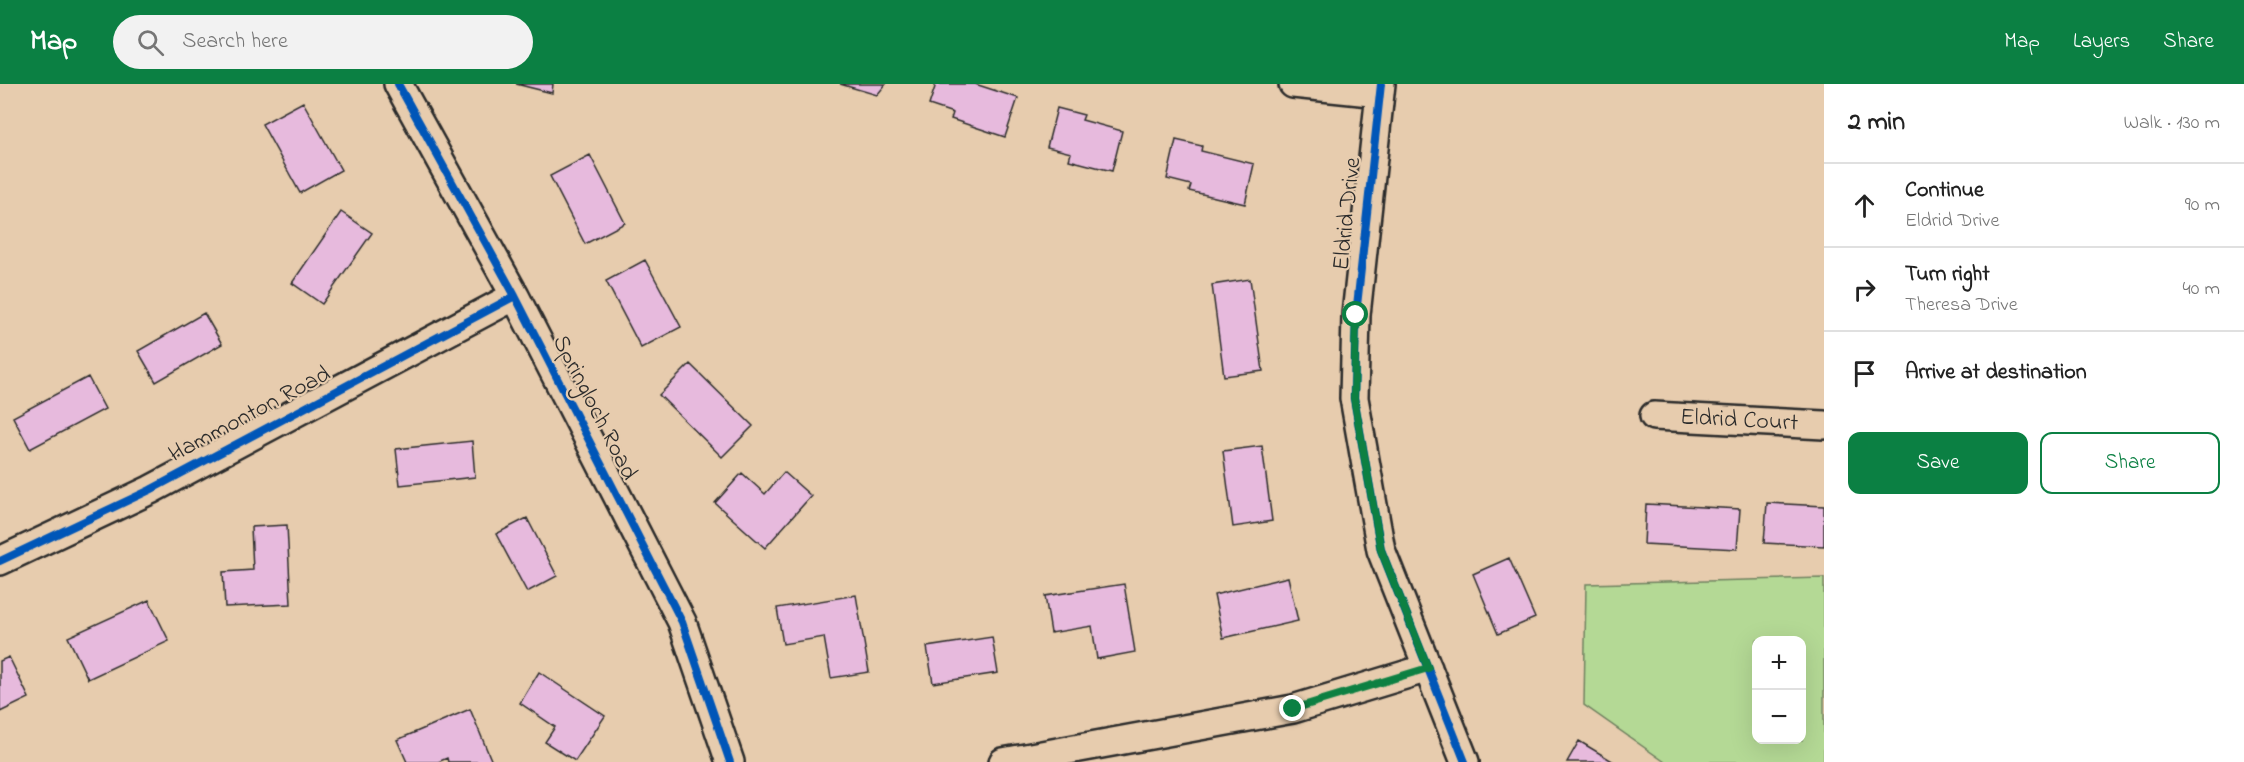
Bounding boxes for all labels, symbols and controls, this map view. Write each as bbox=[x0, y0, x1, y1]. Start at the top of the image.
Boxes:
search box bbox=[113, 15, 533, 69]
text: Map bbox=[30, 22, 77, 63]
icon: search bbox=[134, 26, 167, 59]
text: Search here bbox=[182, 26, 288, 58]
text: Map bbox=[2004, 27, 2040, 57]
text: Layers bbox=[2073, 27, 2130, 57]
text: Share bbox=[2163, 27, 2214, 57]
text: 2 min bbox=[1848, 104, 1905, 142]
text: Walk · 130 m bbox=[2124, 109, 2220, 138]
street label: Eldrid Drive bbox=[1325, 156, 1371, 272]
text: Continue bbox=[1905, 175, 1984, 207]
icon: ahead bbox=[1848, 189, 1881, 222]
text: 90 m bbox=[2185, 191, 2220, 220]
text: Eldrid Drive bbox=[1905, 207, 2000, 236]
text: Turn right bbox=[1905, 259, 1990, 291]
icon: right bbox=[1848, 273, 1881, 306]
text: 40 m bbox=[2183, 275, 2220, 304]
text: Theresa Drive bbox=[1905, 291, 2018, 320]
route start bbox=[1342, 301, 1368, 327]
street label: Springloch Road bbox=[542, 329, 646, 487]
street label: Hammonton Road bbox=[163, 357, 338, 472]
icon: arrive bbox=[1848, 357, 1881, 390]
text: Arrive at destination bbox=[1905, 357, 2087, 389]
street label: Eldrid Court bbox=[1679, 400, 1799, 442]
button: Save bbox=[1848, 432, 2028, 494]
button: Share bbox=[2040, 432, 2220, 494]
map controls bbox=[1752, 636, 1806, 744]
button: + bbox=[1752, 636, 1806, 690]
button: − bbox=[1752, 690, 1806, 744]
route end bbox=[1279, 695, 1305, 721]

